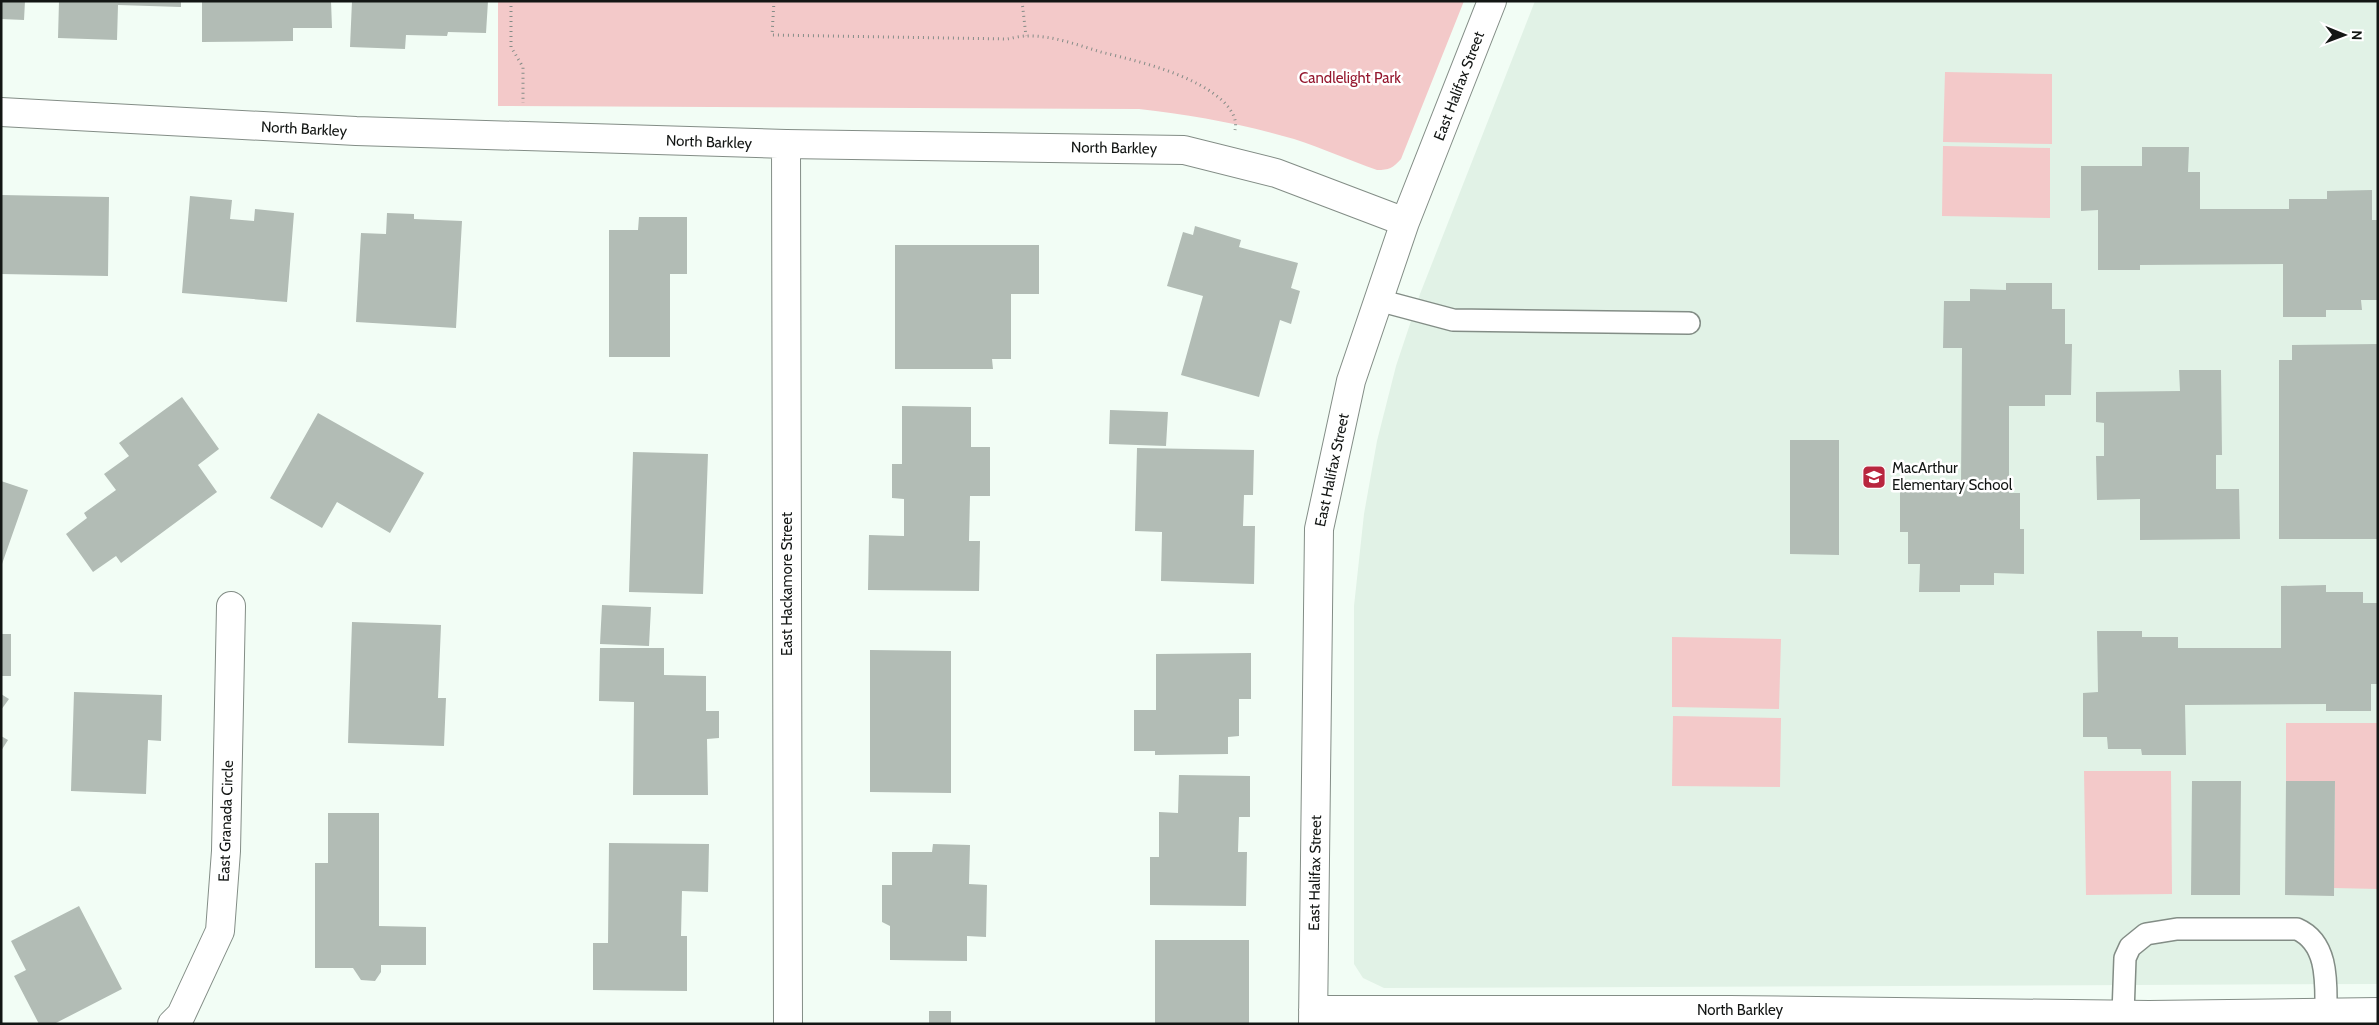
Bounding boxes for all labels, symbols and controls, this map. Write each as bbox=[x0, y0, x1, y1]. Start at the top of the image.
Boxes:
north arrow bbox=[2319, 10, 2369, 60]
street label: East Halifax Street bbox=[1430, 29, 1488, 143]
text: N bbox=[2348, 30, 2366, 40]
park label: Candlelight Park bbox=[1299, 69, 1401, 87]
street label: North Barkley bbox=[261, 118, 348, 140]
street label: North Barkley bbox=[666, 132, 753, 153]
street label: North Barkley bbox=[1071, 138, 1158, 158]
street label: East Halifax Street bbox=[1311, 412, 1353, 528]
place label: MacArthur Elementary School bbox=[1892, 459, 2013, 494]
school or university icon: MacArthur Elementary School bbox=[1861, 464, 1887, 490]
street label: East Hackamore Street bbox=[778, 512, 796, 656]
street label: East Granada Circle bbox=[215, 759, 237, 882]
street label: East Halifax Street bbox=[1305, 815, 1325, 931]
street label: North Barkley bbox=[1697, 1001, 1783, 1019]

